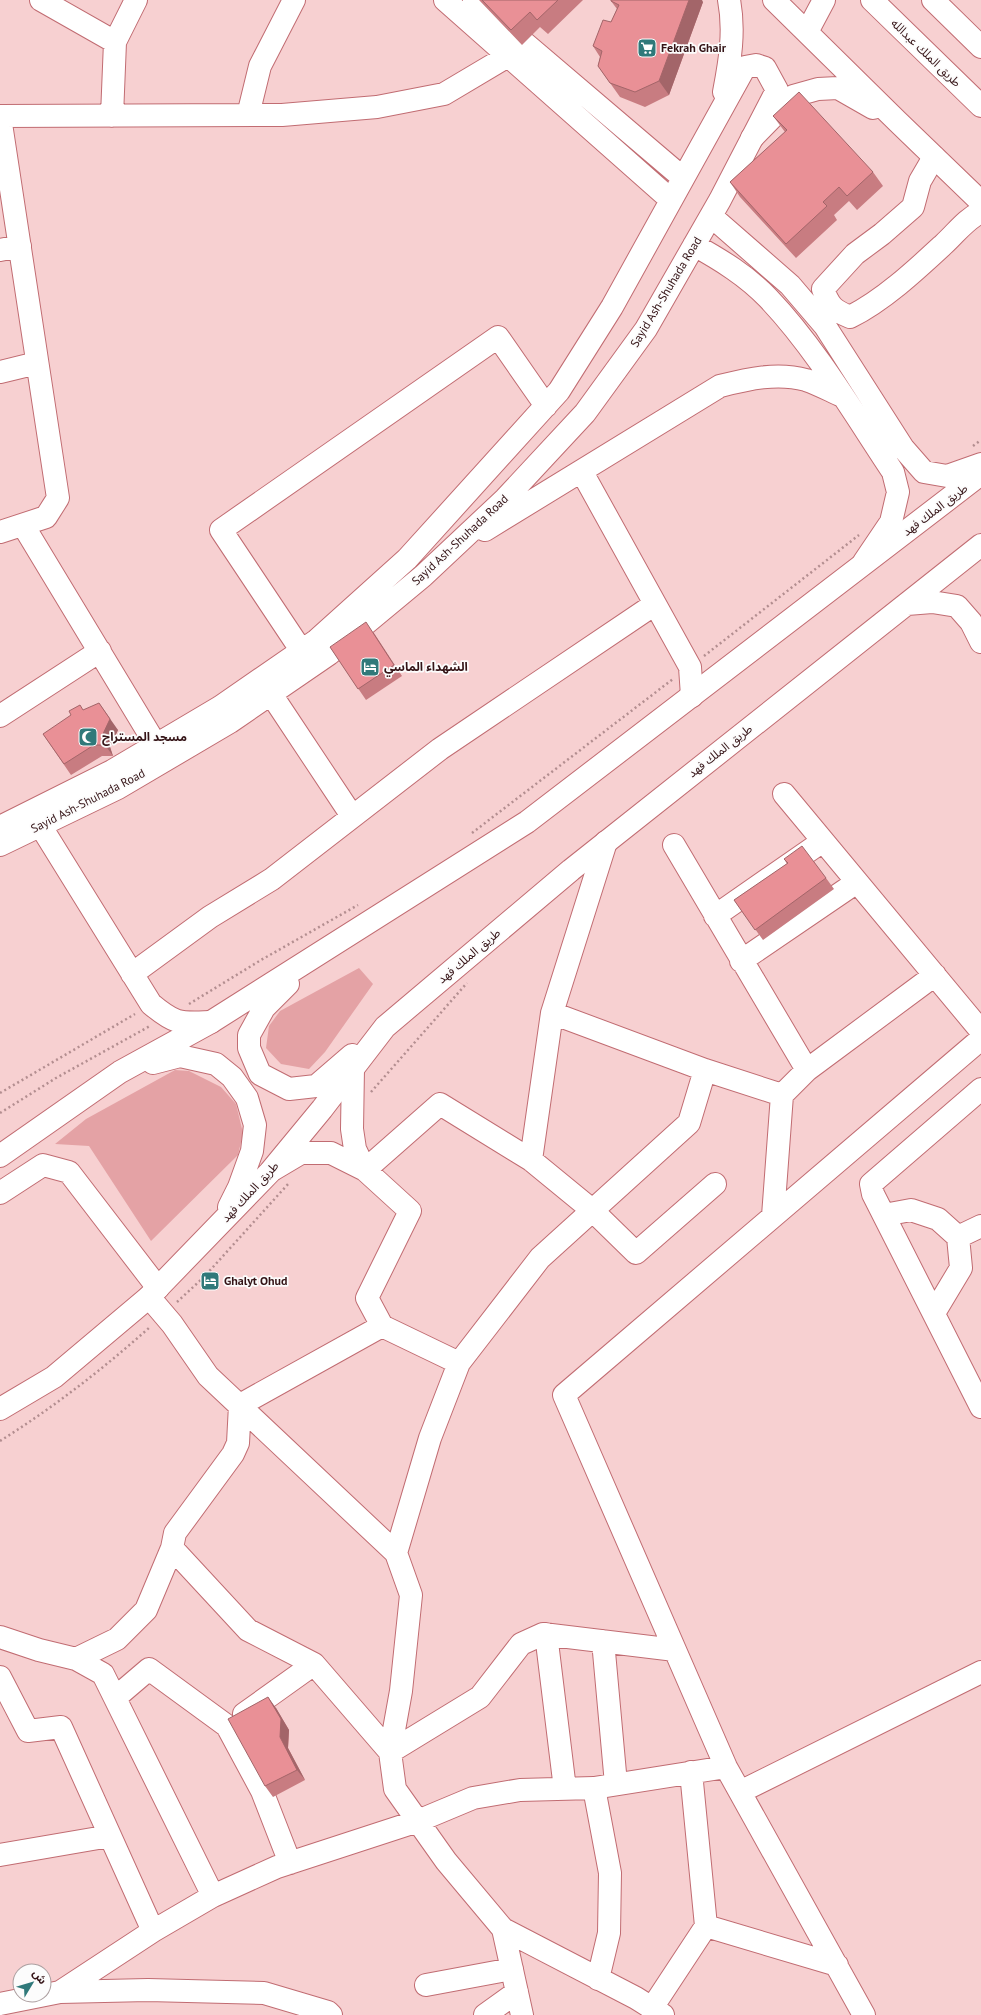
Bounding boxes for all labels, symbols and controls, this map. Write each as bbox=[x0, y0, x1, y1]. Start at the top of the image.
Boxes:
street label: طريق الملك عبدالله bbox=[887, 15, 965, 91]
supermarket icon: Fekrah Ghair bbox=[636, 37, 658, 59]
place label: Fekrah Ghair bbox=[661, 40, 727, 55]
street label: Sayid Ash-Shuhada Road bbox=[627, 234, 705, 350]
street label: طريق الملك فهد bbox=[899, 480, 971, 540]
street label: Sayid Ash-Shuhada Road bbox=[408, 491, 511, 588]
hotel icon: الشهداء الماسي bbox=[359, 656, 381, 678]
place label: الشهداء الماسي bbox=[384, 659, 468, 677]
street label: طريق الملك فهد bbox=[684, 721, 756, 781]
mosque icon: مسجد المستراح bbox=[77, 726, 99, 748]
place label: مسجد المستراح bbox=[102, 729, 187, 746]
street label: Sayid Ash-Shuhada Road bbox=[28, 765, 147, 836]
street label: طريق الملك فهد bbox=[434, 925, 504, 987]
street label: طريق الملك فهد bbox=[218, 1158, 282, 1226]
hotel icon: Ghalyt Ohud bbox=[199, 1270, 221, 1292]
place label: Ghalyt Ohud bbox=[224, 1273, 287, 1288]
north arrow bbox=[12, 1963, 52, 2003]
text: ش bbox=[30, 1967, 50, 1987]

